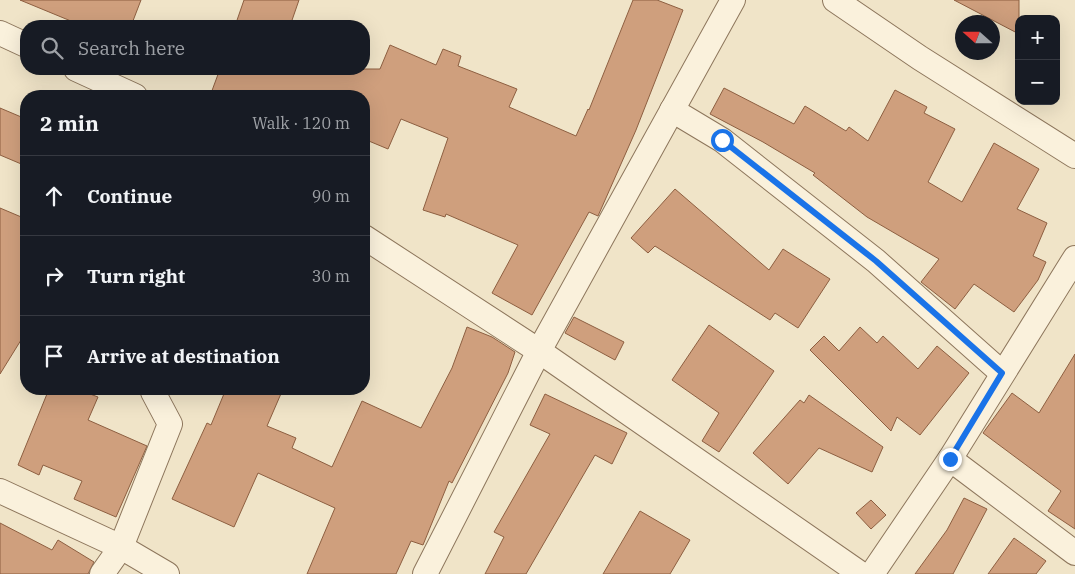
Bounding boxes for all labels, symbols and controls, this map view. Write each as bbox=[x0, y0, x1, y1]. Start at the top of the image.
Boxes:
north arrow bbox=[955, 15, 1000, 60]
map controls bbox=[1015, 15, 1060, 105]
button: + bbox=[1015, 15, 1060, 60]
search box bbox=[20, 20, 370, 75]
icon: search bbox=[38, 34, 66, 62]
text: Search here bbox=[78, 36, 185, 60]
button: − bbox=[1015, 60, 1060, 105]
text: 2 min bbox=[40, 109, 99, 137]
text: Walk · 120 m bbox=[252, 113, 350, 133]
route start bbox=[711, 129, 734, 152]
icon: ahead bbox=[40, 182, 68, 210]
text: Continue bbox=[87, 184, 172, 208]
text: 90 m bbox=[312, 186, 350, 206]
icon: right bbox=[40, 262, 68, 290]
text: Turn right bbox=[87, 264, 185, 288]
text: 30 m bbox=[312, 266, 350, 286]
icon: arrive bbox=[40, 342, 68, 370]
text: Arrive at destination bbox=[87, 344, 280, 368]
route end bbox=[939, 448, 962, 471]

